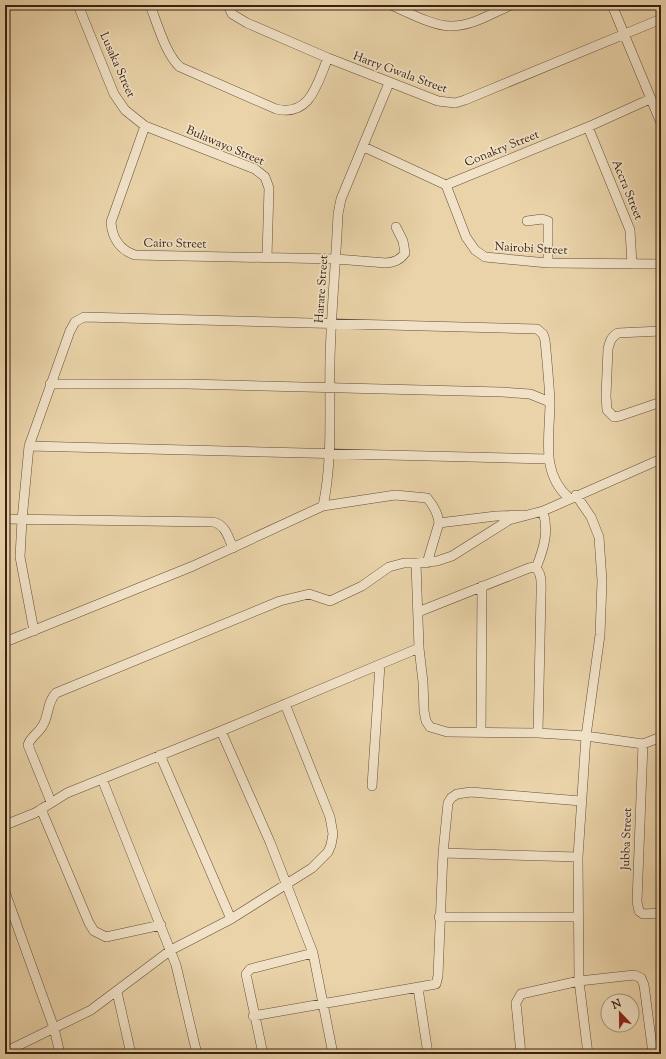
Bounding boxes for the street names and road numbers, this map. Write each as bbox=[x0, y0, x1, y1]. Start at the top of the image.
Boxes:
street label: Lusaka Street bbox=[95, 29, 139, 101]
street label: Harry Gwala Street bbox=[350, 48, 450, 98]
street label: Bulawayo Street bbox=[183, 121, 267, 171]
street label: Conakry Street bbox=[462, 126, 542, 172]
street label: Accra Street bbox=[607, 157, 647, 223]
street label: Cairo Street bbox=[143, 234, 207, 254]
street label: Nairobi Street bbox=[494, 238, 568, 260]
street label: Harare Street bbox=[311, 254, 333, 324]
street label: Jubba Street bbox=[617, 808, 637, 871]

